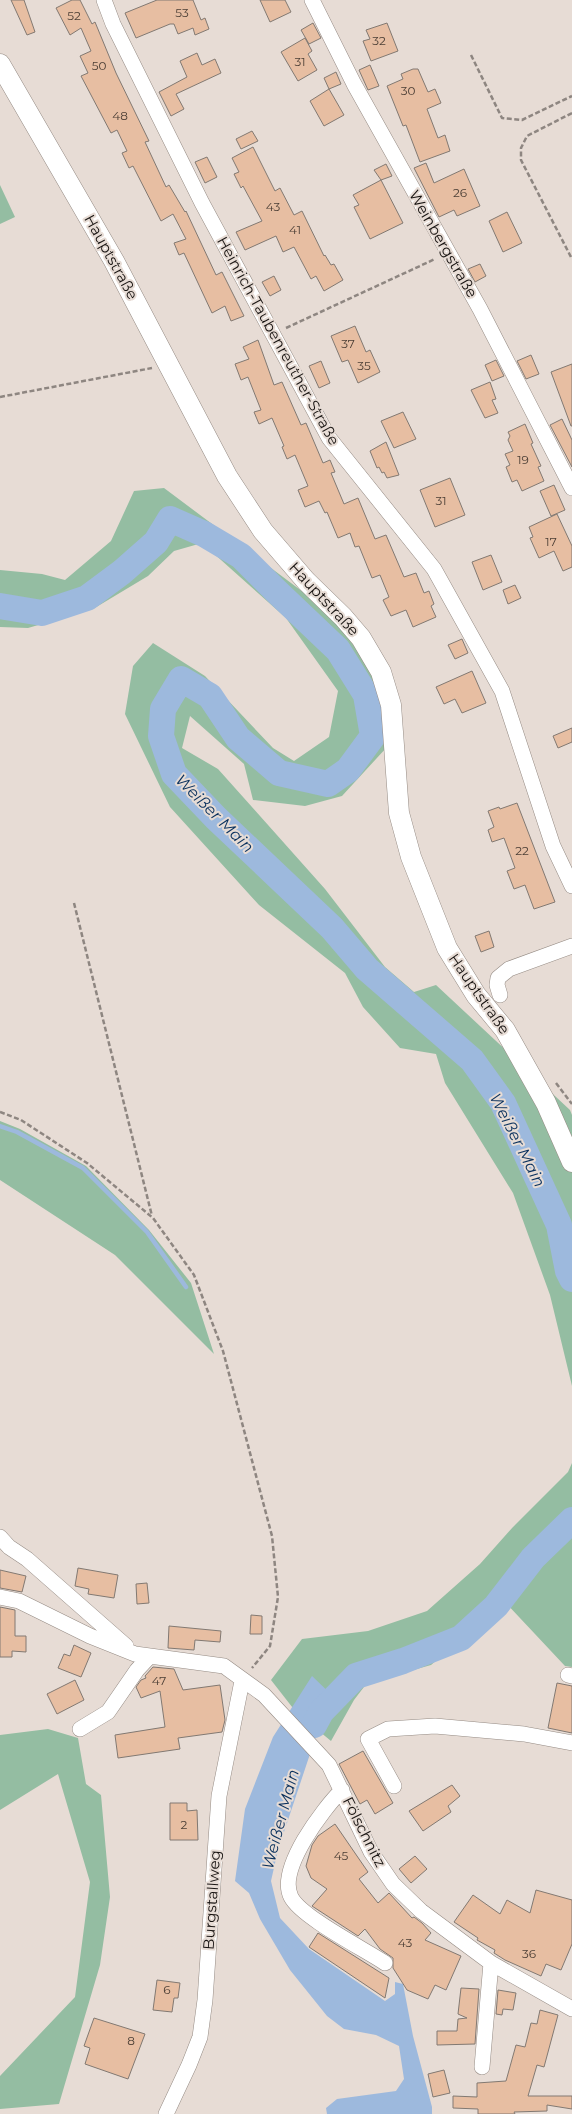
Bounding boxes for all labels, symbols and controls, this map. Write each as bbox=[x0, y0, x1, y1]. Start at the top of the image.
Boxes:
house number: 53 bbox=[175, 5, 189, 20]
house number: 52 bbox=[67, 8, 81, 23]
house number: 32 bbox=[372, 33, 386, 48]
house number: 31 bbox=[294, 54, 306, 69]
house number: 50 bbox=[92, 58, 106, 73]
house number: 30 bbox=[401, 83, 415, 98]
house number: 48 bbox=[112, 108, 128, 123]
house number: 26 bbox=[453, 185, 467, 200]
street label: Weinbergstraße bbox=[405, 187, 482, 301]
house number: 43 bbox=[266, 199, 280, 214]
street label: Hauptstraße bbox=[80, 211, 143, 303]
house number: 41 bbox=[289, 222, 301, 237]
street label: Heinrich-Taubenreuther-Straße bbox=[213, 233, 344, 448]
house number: 37 bbox=[341, 336, 355, 351]
house number: 35 bbox=[357, 358, 371, 373]
house number: 19 bbox=[517, 452, 529, 467]
house number: 31 bbox=[435, 493, 447, 508]
house number: 17 bbox=[545, 534, 557, 549]
street label: Hauptstraße bbox=[285, 558, 363, 640]
water label: Weißer Main bbox=[172, 770, 258, 856]
house number: 22 bbox=[515, 843, 529, 858]
street label: Hauptstraße bbox=[445, 950, 514, 1038]
water label: Weißer Main bbox=[486, 1090, 549, 1190]
house number: 47 bbox=[152, 1673, 166, 1688]
water label: Weißer Main bbox=[258, 1767, 303, 1871]
street label: Fölschnitz bbox=[339, 1793, 390, 1870]
house number: 2 bbox=[181, 1817, 188, 1832]
house number: 45 bbox=[334, 1848, 349, 1863]
street label: Burgstallweg bbox=[199, 1850, 224, 1950]
house number: 43 bbox=[398, 1935, 412, 1950]
house number: 36 bbox=[522, 1946, 536, 1961]
house number: 6 bbox=[163, 1982, 171, 1997]
house number: 8 bbox=[127, 2033, 135, 2048]

